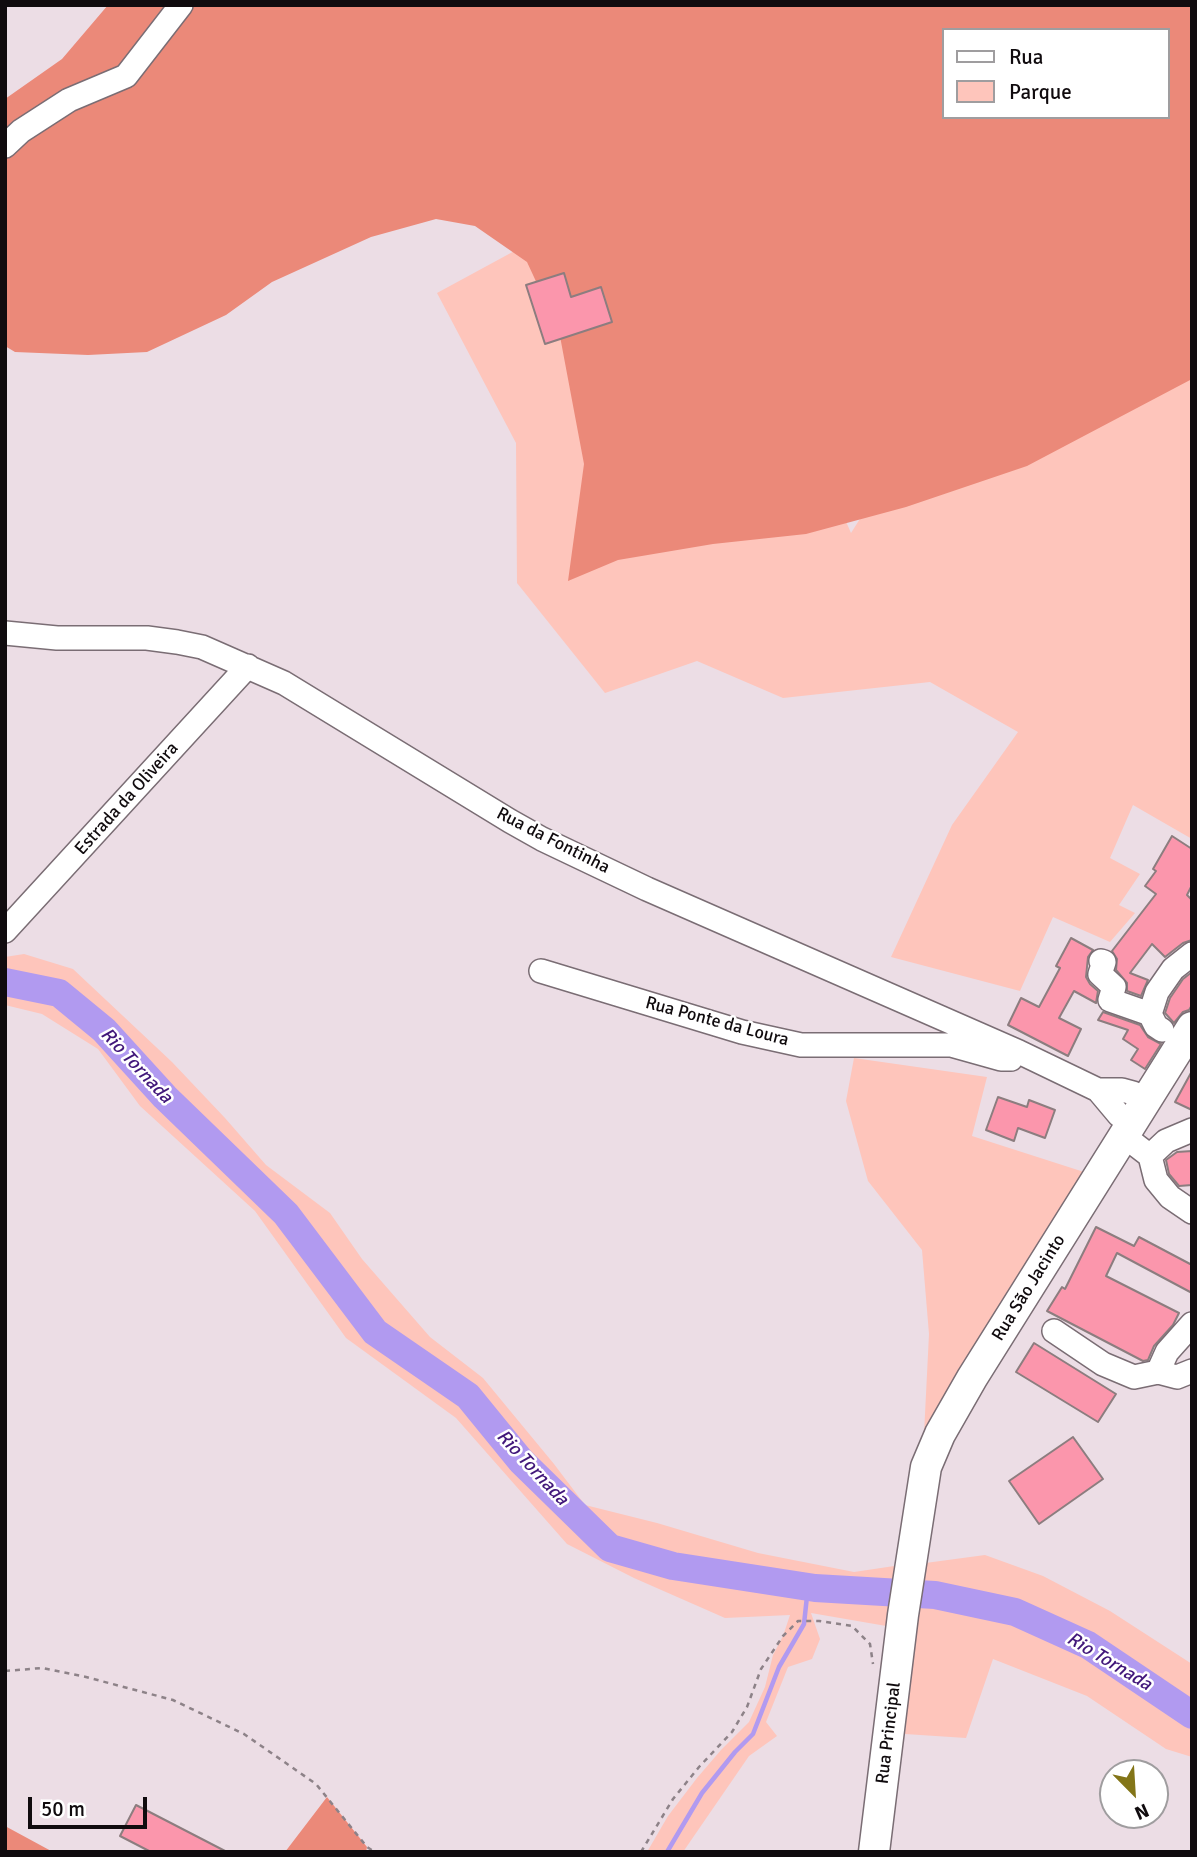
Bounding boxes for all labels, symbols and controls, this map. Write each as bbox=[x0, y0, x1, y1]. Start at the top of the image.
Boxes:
legend bbox=[942, 28, 1169, 119]
text: Rua bbox=[1009, 44, 1043, 70]
text: Parque bbox=[1009, 79, 1072, 105]
street label: Estrada da Oliveira bbox=[71, 738, 183, 860]
street label: Rua da Fontinha bbox=[493, 803, 613, 879]
street label: Rua Ponte da Loura bbox=[643, 992, 791, 1052]
water label: Rio Tornada bbox=[95, 1024, 177, 1108]
street label: Rua São Jacinto bbox=[988, 1231, 1070, 1345]
water label: Rio Tornada bbox=[491, 1426, 573, 1510]
water label: Rio Tornada bbox=[1062, 1628, 1156, 1696]
street label: Rua Principal bbox=[872, 1681, 906, 1785]
north arrow bbox=[1099, 1759, 1169, 1829]
scale bar bbox=[32, 1784, 150, 1828]
text: 50 m bbox=[41, 1796, 85, 1822]
text: N bbox=[1131, 1798, 1153, 1825]

